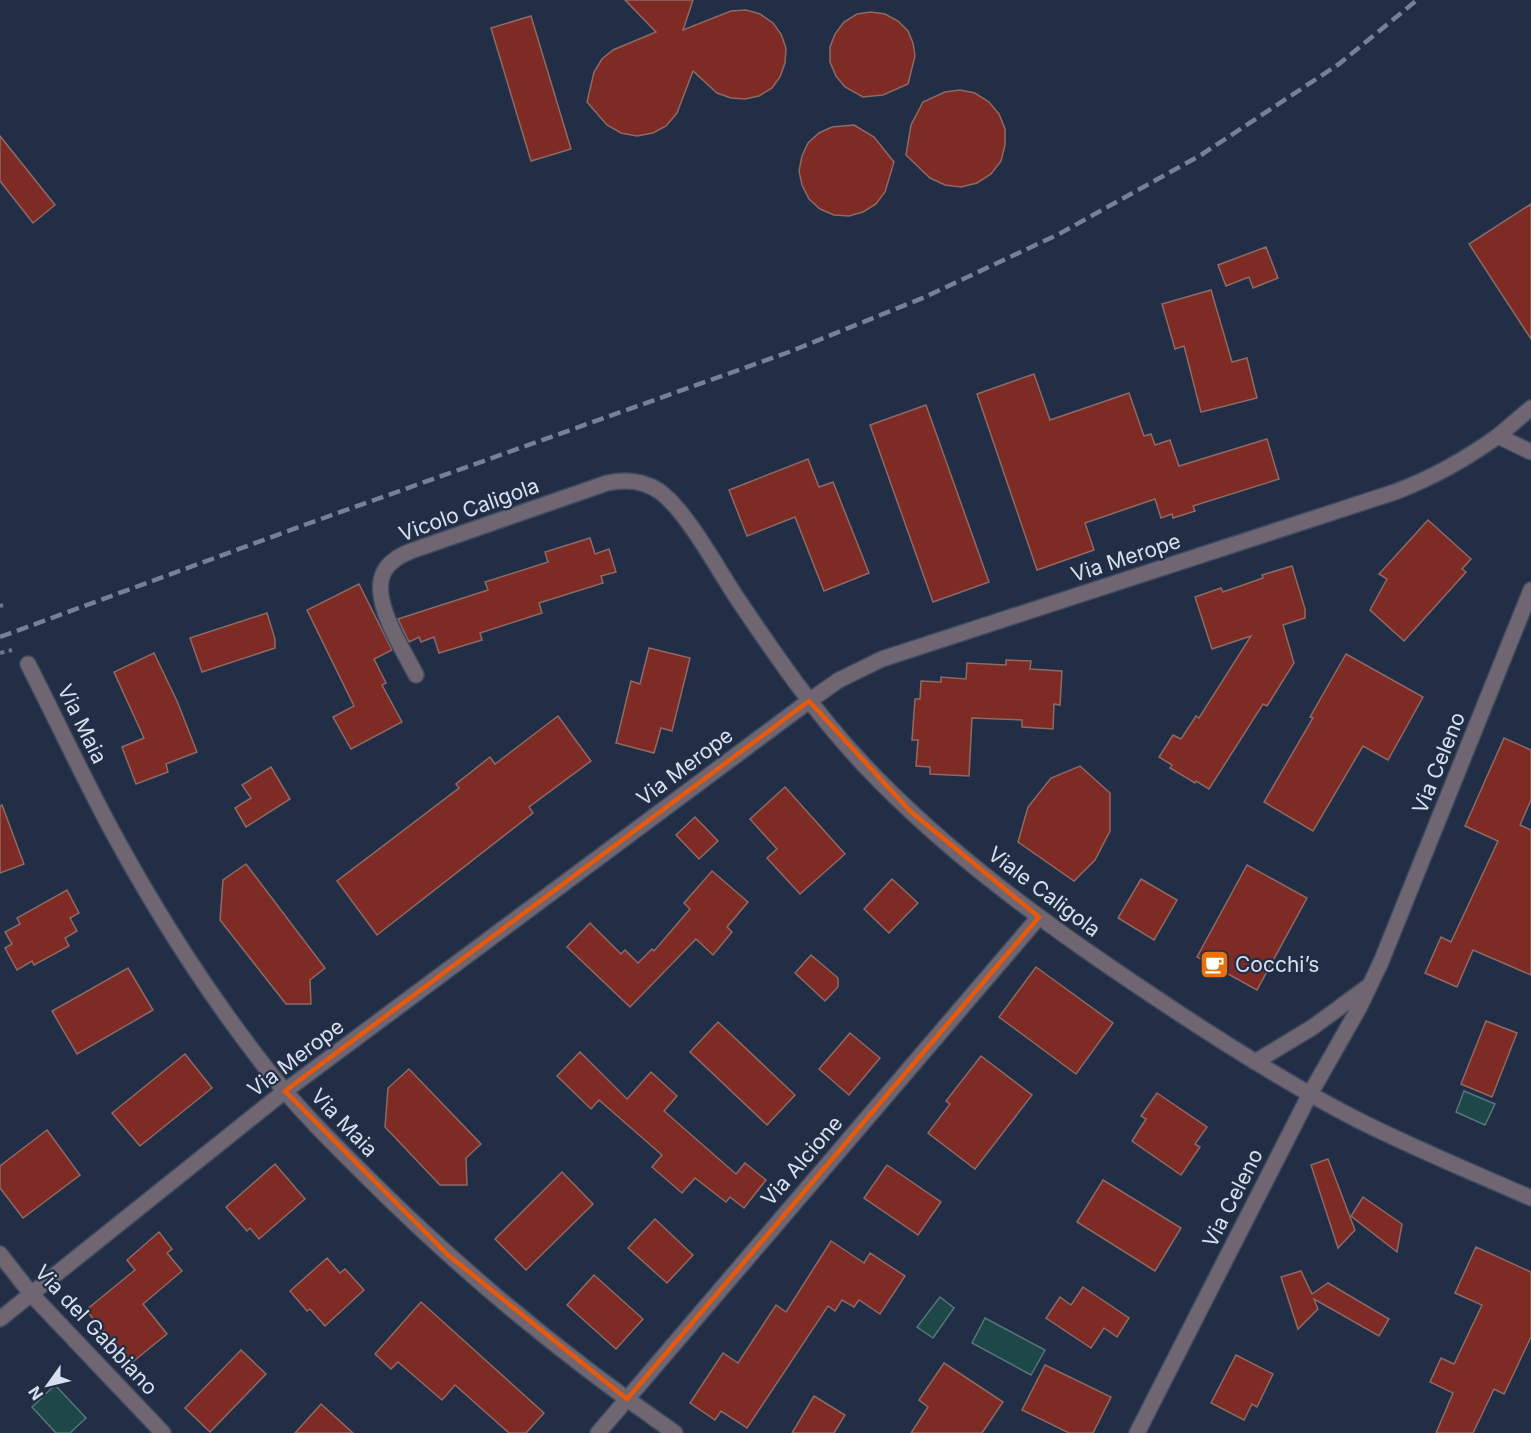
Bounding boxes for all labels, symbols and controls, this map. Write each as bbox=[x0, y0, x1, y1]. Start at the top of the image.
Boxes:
street label: Vicolo Caligola bbox=[395, 473, 542, 546]
street label: Via Merope bbox=[1068, 528, 1184, 587]
street label: Via Maia bbox=[53, 680, 112, 767]
street label: Via Celeno bbox=[1407, 708, 1470, 817]
street label: Via Merope bbox=[632, 722, 738, 811]
street label: Viale Caligola bbox=[983, 841, 1105, 942]
cafe icon: Cocchi’s bbox=[1198, 949, 1230, 981]
place label: Cocchi’s bbox=[1235, 952, 1319, 977]
street label: Via Merope bbox=[243, 1013, 349, 1102]
street label: Via Maia bbox=[306, 1083, 383, 1162]
street label: Via Alcione bbox=[756, 1111, 848, 1211]
street label: Via Celeno bbox=[1197, 1144, 1268, 1251]
street label: Via del Gabbiano bbox=[30, 1260, 163, 1400]
north arrow bbox=[18, 1355, 78, 1415]
text: N bbox=[24, 1383, 47, 1404]

